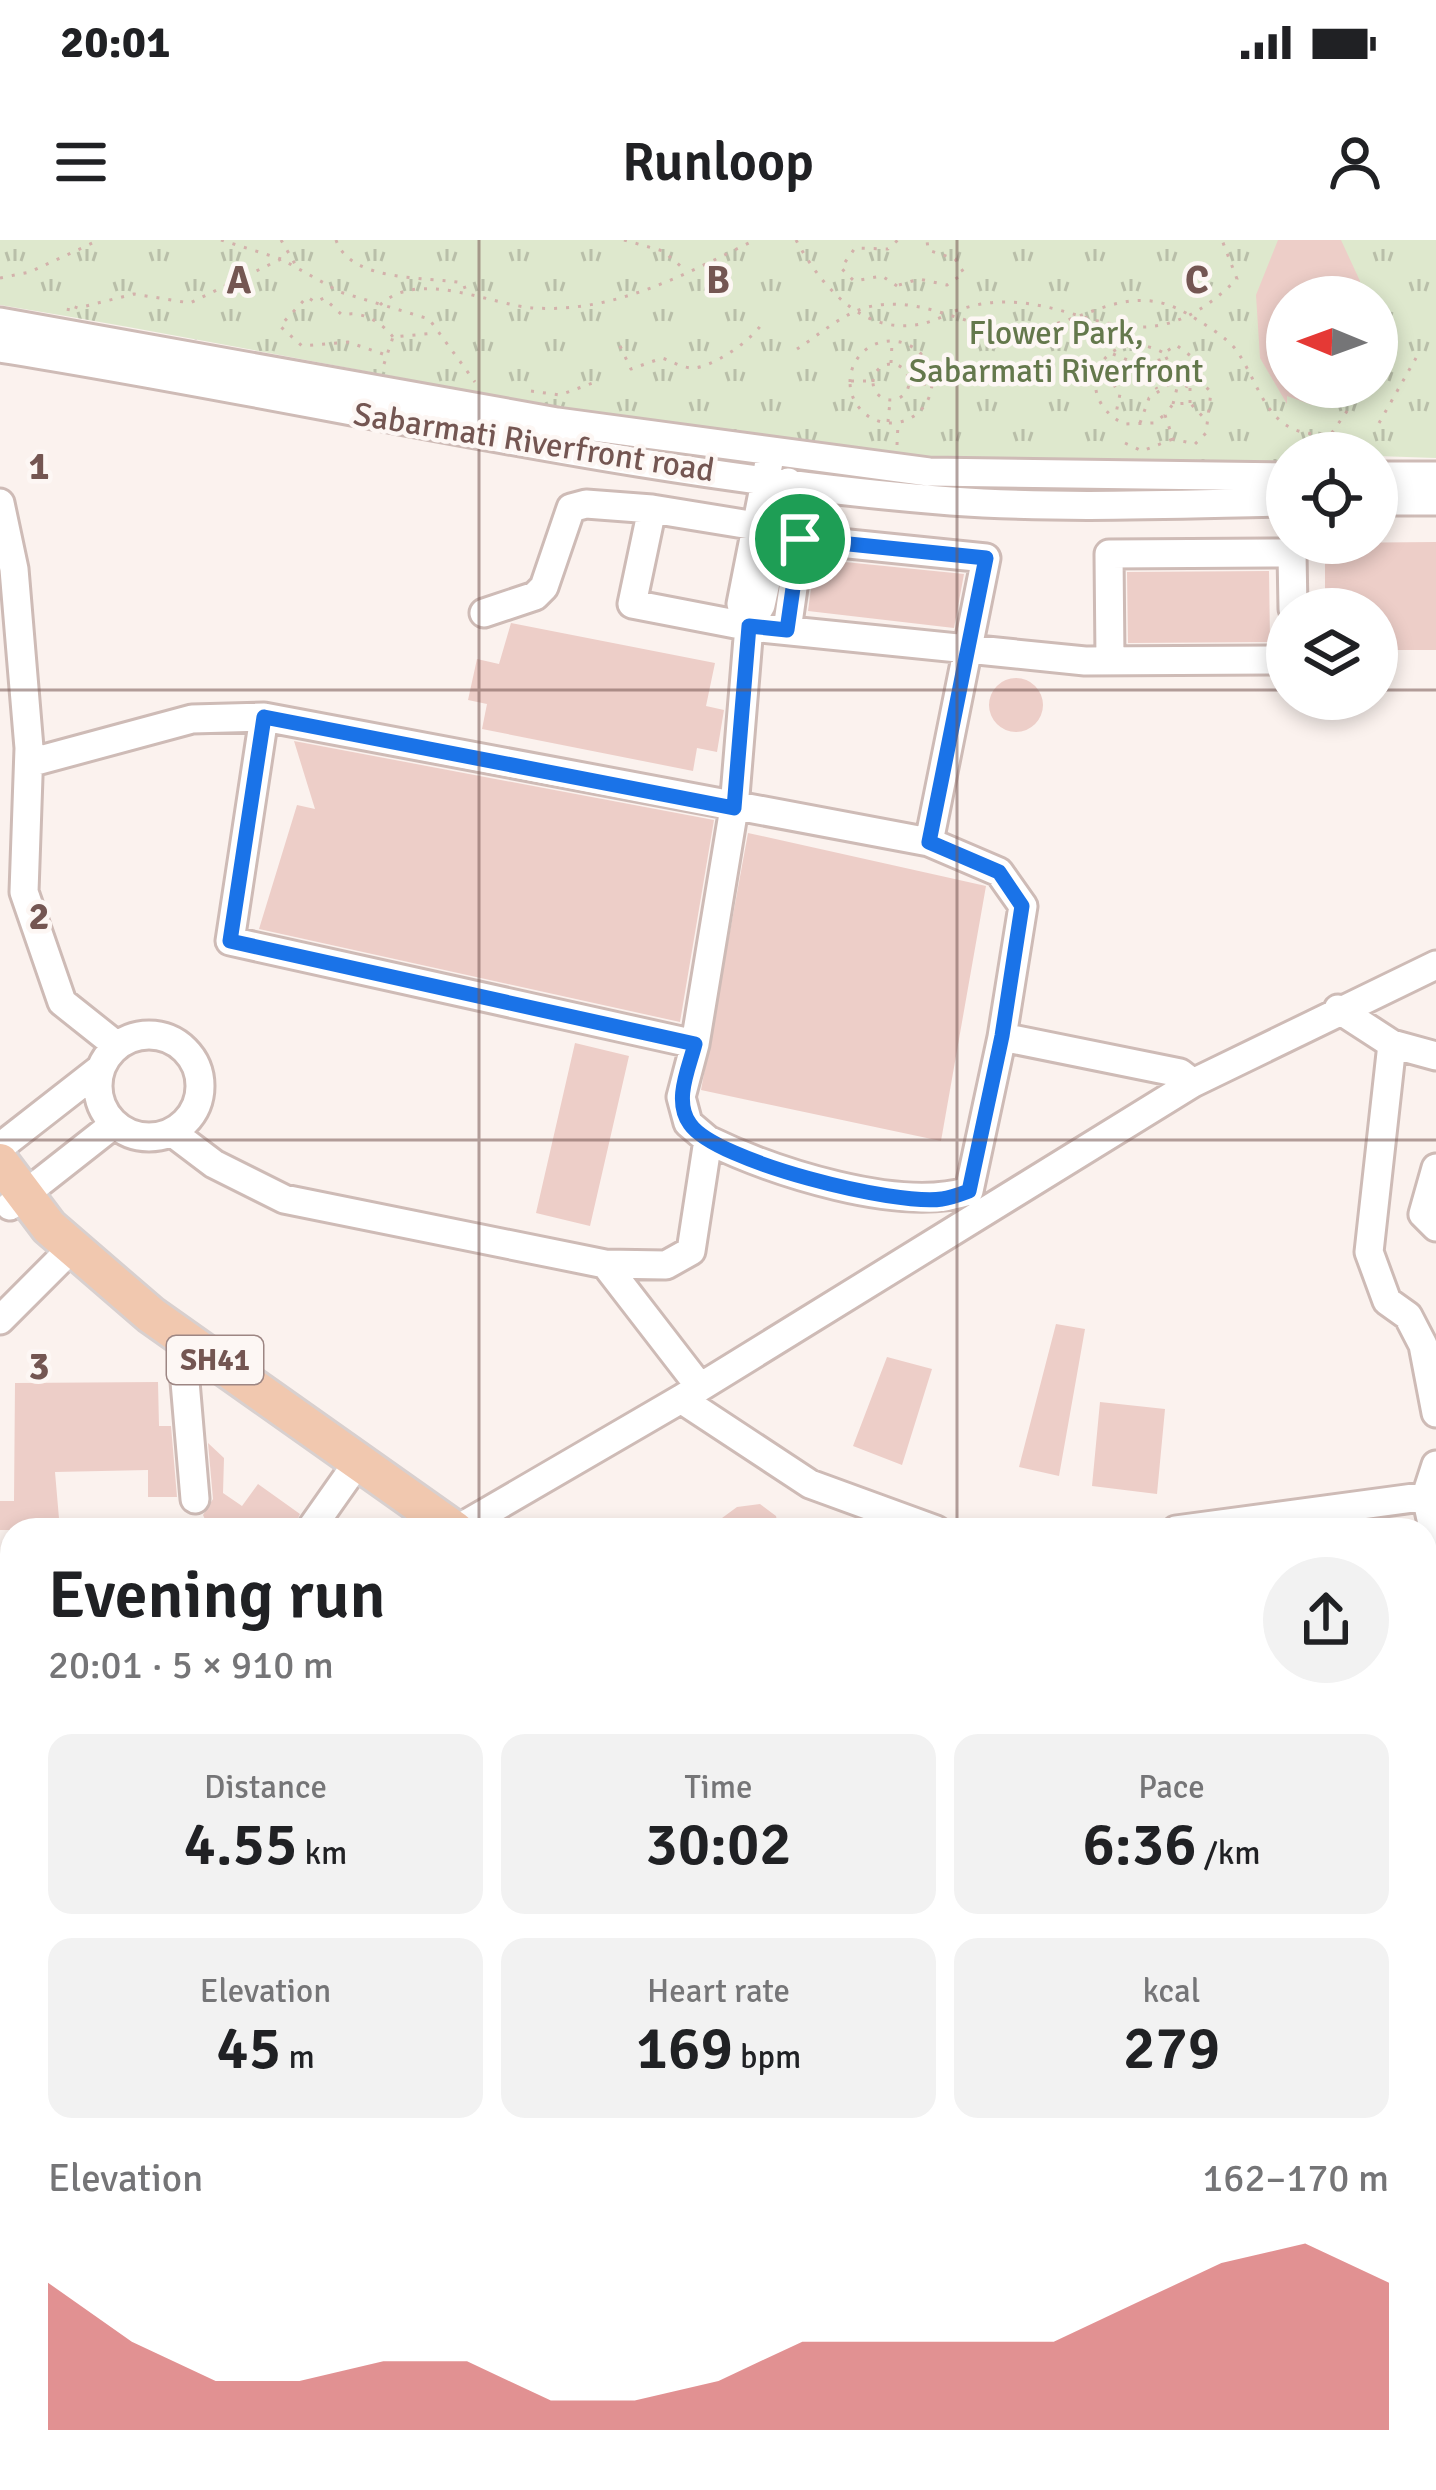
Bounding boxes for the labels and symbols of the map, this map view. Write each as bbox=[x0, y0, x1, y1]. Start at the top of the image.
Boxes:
text: A bbox=[227, 256, 252, 304]
text: B bbox=[706, 256, 730, 304]
text: C bbox=[1185, 256, 1209, 304]
north arrow bbox=[1266, 276, 1398, 408]
park label: Flower Park, Sabarmati Riverfront bbox=[909, 313, 1203, 392]
street label: Sabarmati Riverfront road bbox=[351, 394, 717, 491]
text: 1 bbox=[28, 442, 50, 490]
pin bbox=[749, 488, 851, 590]
text: 2 bbox=[28, 892, 50, 940]
road number: SH41 bbox=[167, 1336, 263, 1384]
text: 3 bbox=[28, 1342, 50, 1390]

